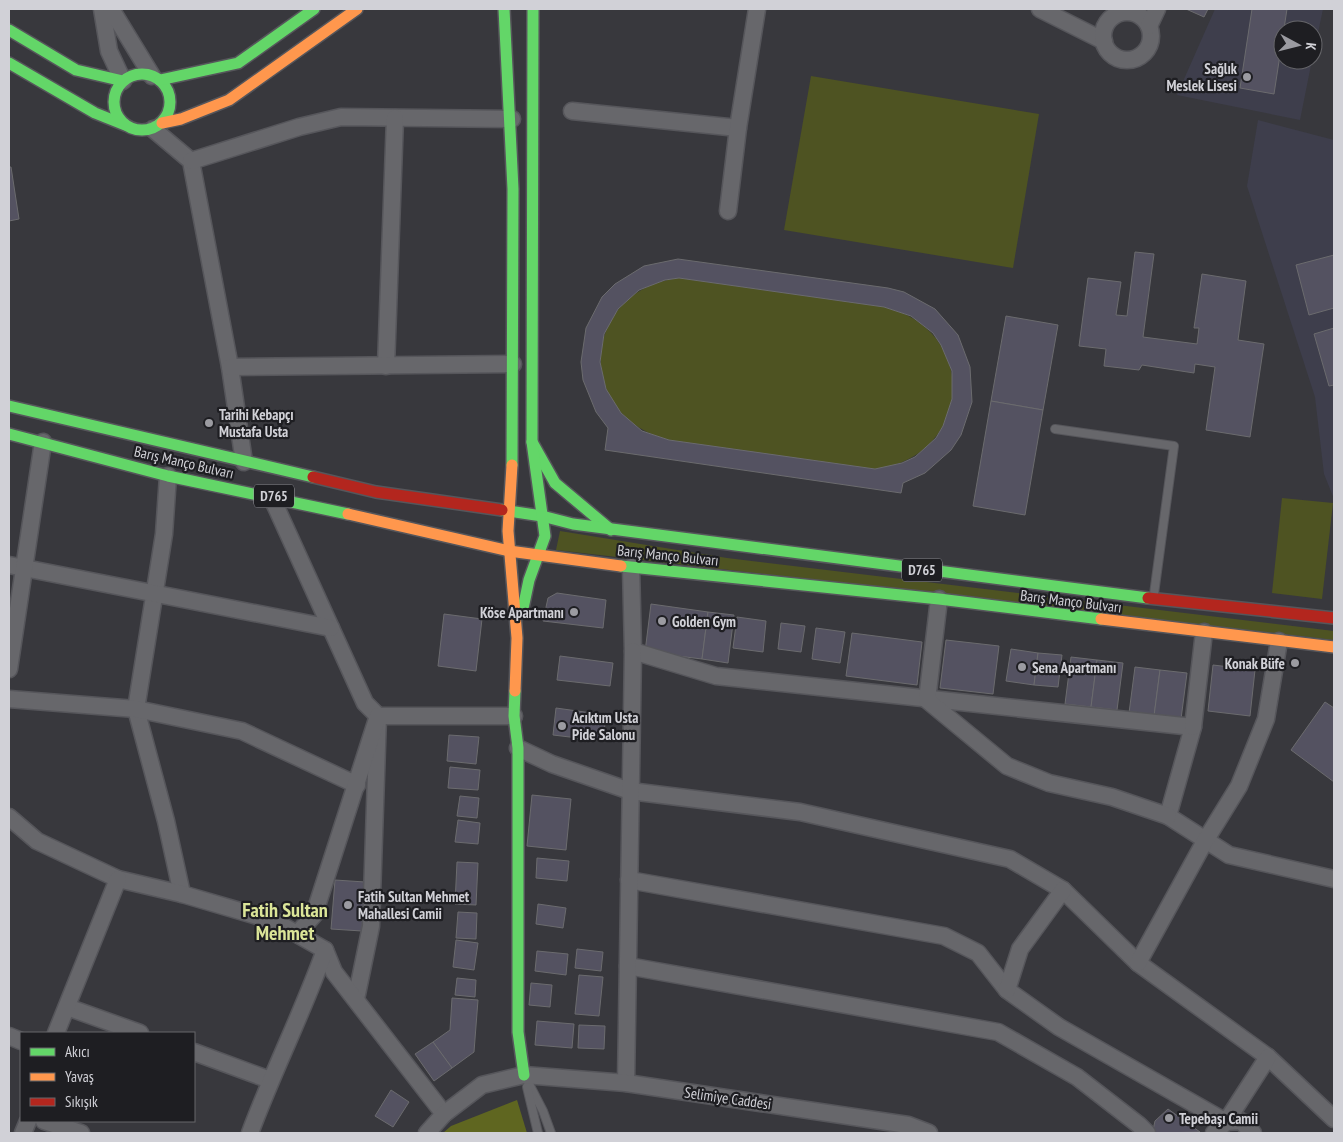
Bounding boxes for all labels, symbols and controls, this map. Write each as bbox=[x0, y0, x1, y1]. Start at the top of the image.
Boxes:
north arrow bbox=[1273, 20, 1323, 70]
text: K bbox=[1301, 42, 1320, 52]
place label: Sağlık Meslek Lisesi bbox=[1166, 59, 1238, 95]
marker: Sağlık Meslek Lisesi bbox=[1241, 71, 1253, 83]
place label: Tarihi Kebapçı Mustafa Usta bbox=[219, 405, 294, 441]
marker: Tarihi Kebapçı Mustafa Usta bbox=[203, 417, 215, 429]
street label: Barış Manço Bulvarı bbox=[132, 441, 236, 483]
road number: D765 bbox=[254, 484, 294, 508]
street label: Barış Manço Bulvarı bbox=[616, 540, 720, 570]
road number: D765 bbox=[902, 558, 942, 582]
street label: Barış Manço Bulvarı bbox=[1019, 585, 1123, 617]
place label: Köse Apartmanı bbox=[480, 603, 564, 622]
marker: Köse Apartmanı bbox=[568, 606, 580, 618]
place label: Golden Gym bbox=[672, 612, 736, 631]
marker: Golden Gym bbox=[656, 615, 668, 627]
place label: Konak Büfe bbox=[1225, 654, 1285, 673]
marker: Konak Büfe bbox=[1289, 657, 1301, 669]
place label: Sena Apartmanı bbox=[1032, 658, 1116, 677]
marker: Sena Apartmanı bbox=[1016, 661, 1028, 673]
place label: Acıktım Usta Pide Salonu bbox=[571, 708, 638, 744]
marker: Acıktım Usta Pide Salonu bbox=[556, 720, 568, 732]
place label: Fatih Sultan Mehmet Mahallesi Camii bbox=[358, 887, 470, 923]
district label: Fatih Sultan Mehmet bbox=[242, 897, 328, 946]
marker: Fatih Sultan Mehmet Mahallesi Camii bbox=[342, 899, 354, 911]
legend bbox=[20, 1032, 195, 1122]
text: Akıcı bbox=[65, 1042, 90, 1061]
text: Yavaş bbox=[65, 1067, 94, 1086]
street label: Selimiye Caddesi bbox=[683, 1082, 773, 1114]
text: Sıkışık bbox=[65, 1092, 98, 1111]
place label: Tepebaşı Camii bbox=[1179, 1109, 1258, 1128]
marker: Tepebaşı Camii bbox=[1163, 1112, 1175, 1124]

